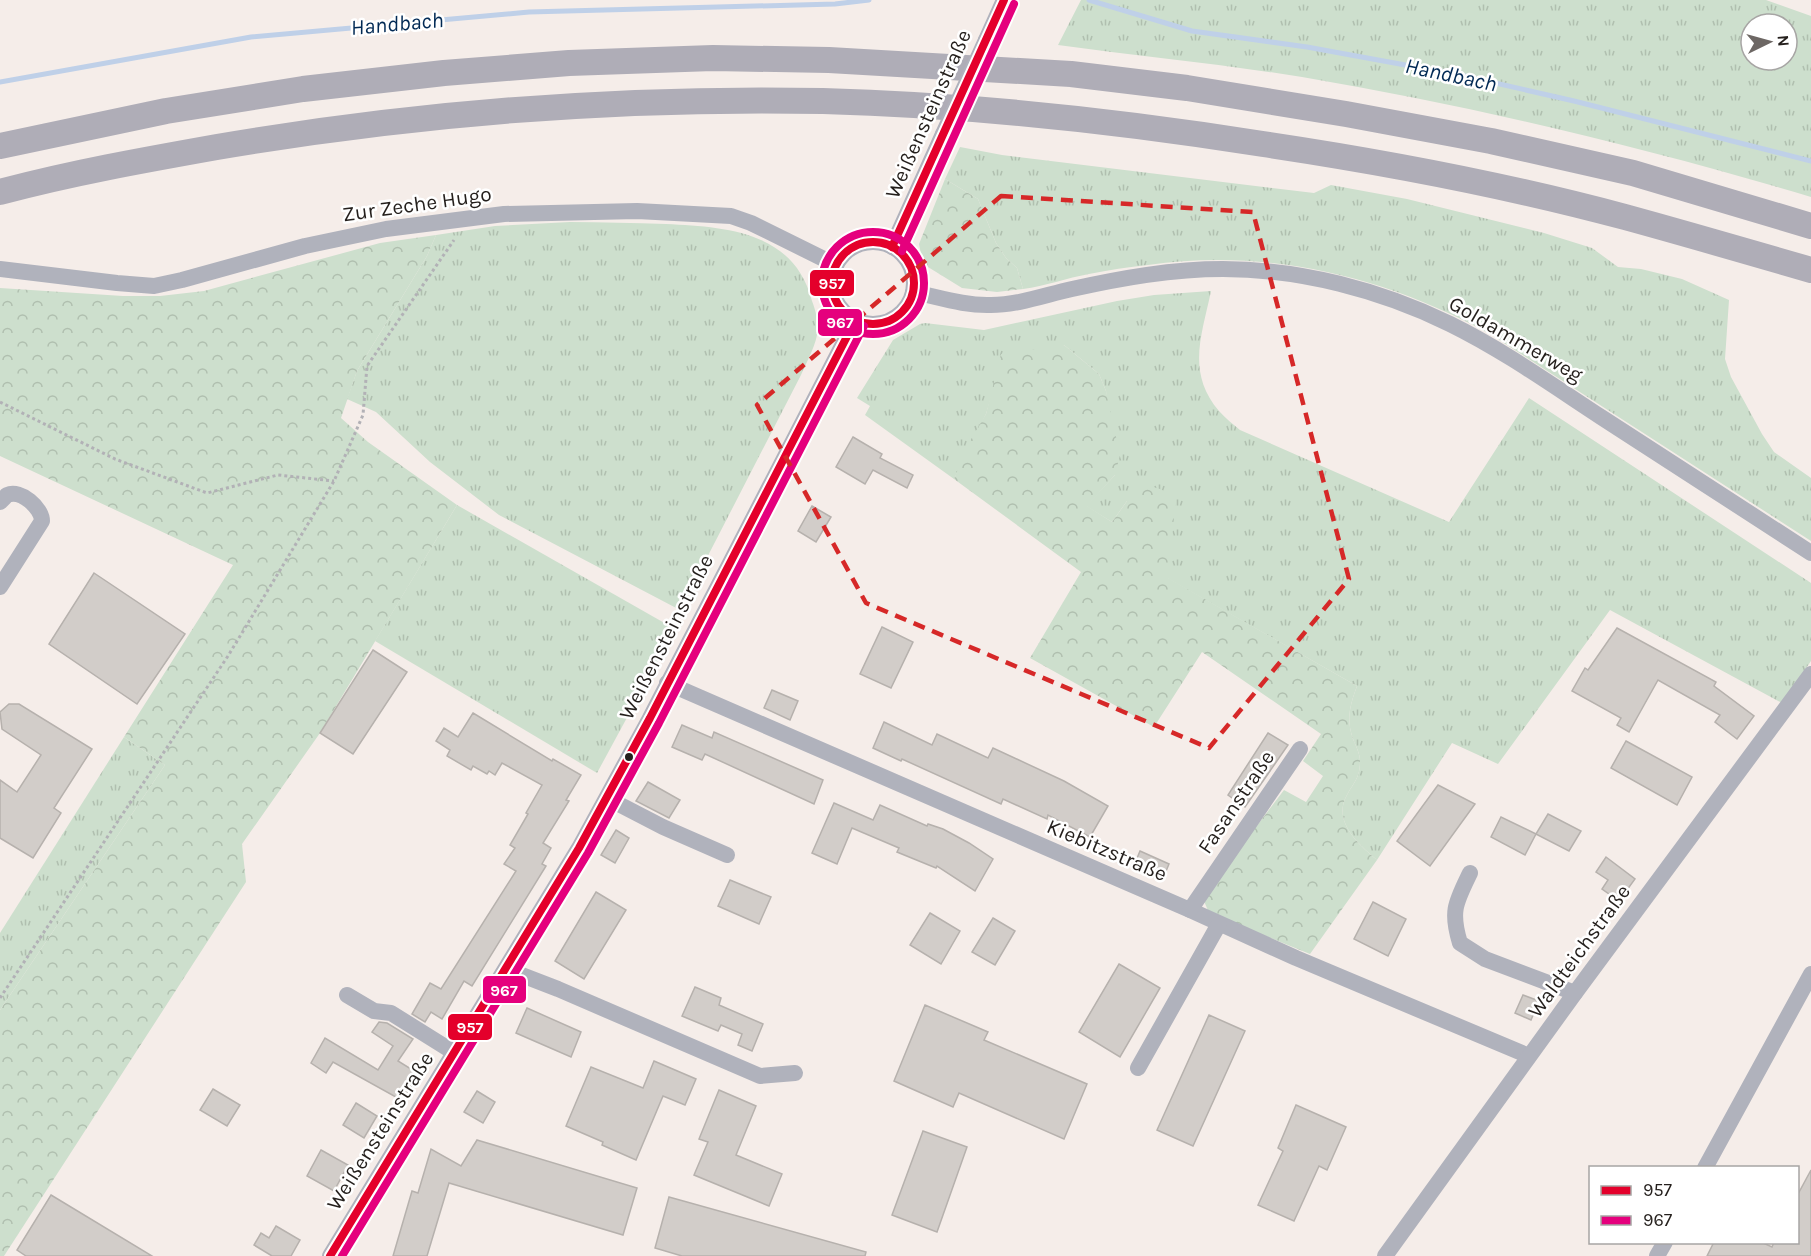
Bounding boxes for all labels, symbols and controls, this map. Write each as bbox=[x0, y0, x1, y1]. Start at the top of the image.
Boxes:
water label: Handbach bbox=[350, 7, 444, 41]
north arrow bbox=[1739, 12, 1799, 72]
street label: Weißensteinstraße bbox=[880, 26, 976, 202]
text: N bbox=[1773, 34, 1793, 47]
water label: Handbach bbox=[1403, 53, 1499, 97]
street label: Zur Zeche Hugo bbox=[341, 182, 493, 226]
line badge: 957 bbox=[809, 269, 855, 297]
text: 957 bbox=[818, 274, 846, 293]
street label: Goldammerweg bbox=[1445, 291, 1587, 387]
line badge: 967 bbox=[817, 308, 863, 337]
text: 967 bbox=[826, 313, 854, 332]
street label: Weißensteinstraße bbox=[614, 551, 718, 723]
street label: Fasanstraße bbox=[1193, 746, 1279, 858]
unlabelled marker bbox=[623, 751, 635, 763]
street label: Kiebitzstraße bbox=[1043, 814, 1171, 886]
street label: Waldteichstraße bbox=[1523, 880, 1635, 1022]
line badge: 967 bbox=[482, 975, 527, 1004]
text: 967 bbox=[490, 981, 518, 1000]
line badge: 957 bbox=[447, 1013, 493, 1041]
text: 957 bbox=[456, 1018, 484, 1037]
street label: Weißensteinstraße bbox=[322, 1048, 438, 1214]
legend bbox=[1589, 1166, 1799, 1244]
text: 957 bbox=[1643, 1179, 1673, 1201]
text: 967 bbox=[1643, 1209, 1673, 1231]

